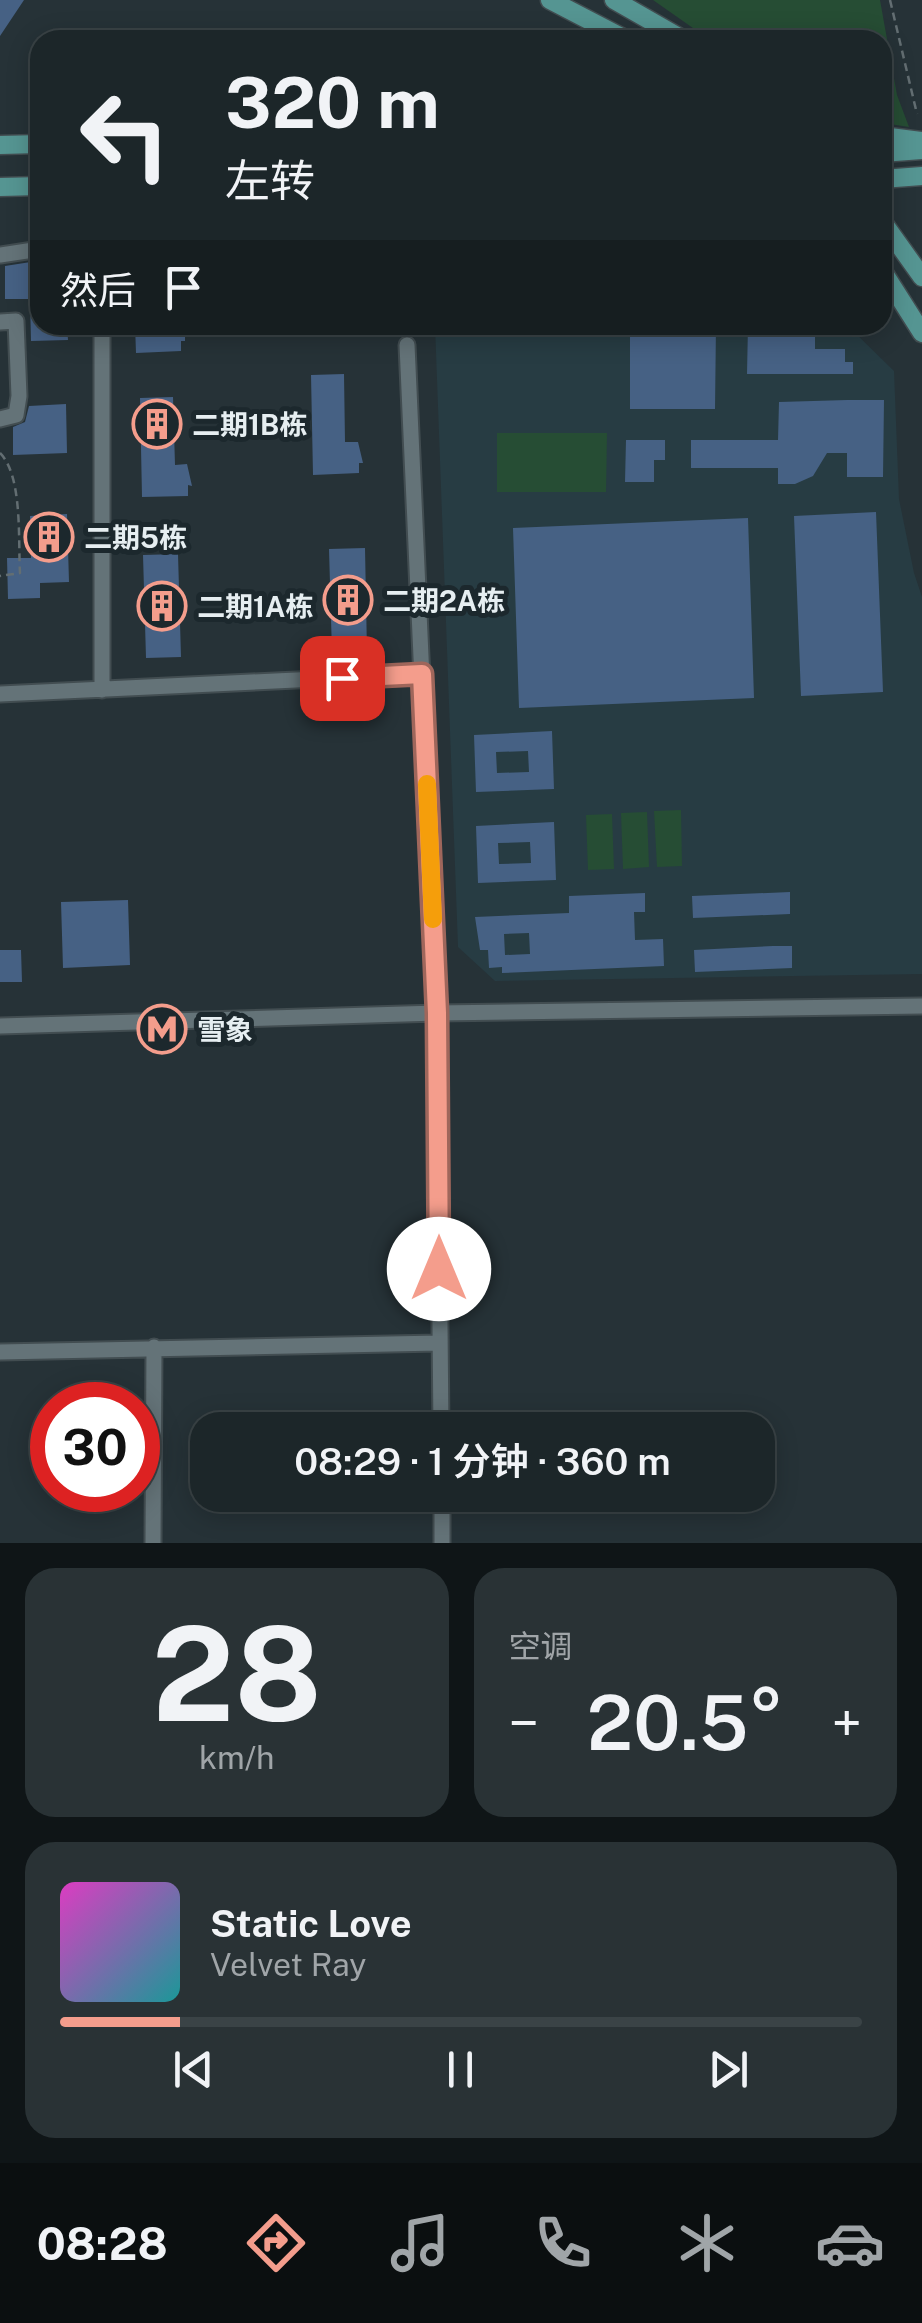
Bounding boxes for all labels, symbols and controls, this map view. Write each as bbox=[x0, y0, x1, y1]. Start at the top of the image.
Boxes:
text: 320 m bbox=[225, 61, 440, 144]
icon: left bbox=[60, 70, 190, 200]
text: 左转 bbox=[225, 154, 315, 207]
icon: arrive bbox=[156, 260, 211, 315]
text: 然后 bbox=[60, 268, 136, 313]
building icon: 二期1B栋 bbox=[131, 398, 183, 450]
place label: 二期1B栋 bbox=[192, 408, 307, 441]
building icon: 二期5栋 bbox=[23, 511, 75, 563]
place label: 二期5栋 bbox=[84, 521, 187, 554]
building icon: 二期2A栋 bbox=[322, 574, 374, 626]
building icon: 二期1A栋 bbox=[136, 580, 188, 632]
place label: 二期2A栋 bbox=[383, 584, 505, 617]
place label: 二期1A栋 bbox=[197, 590, 313, 623]
pin bbox=[300, 636, 385, 721]
icon: arrive bbox=[315, 651, 370, 706]
metro station icon: 雪象 bbox=[136, 1003, 188, 1055]
place label: 雪象 bbox=[197, 1013, 253, 1046]
position arrow bbox=[387, 1217, 491, 1321]
speed limit sign: 30 bbox=[30, 1382, 160, 1512]
text: 08:29 · 1 分钟 · 360 m bbox=[294, 1439, 671, 1484]
text: 28 bbox=[152, 1598, 322, 1750]
text: 空调 bbox=[509, 1628, 573, 1665]
text: 20.5° bbox=[587, 1679, 784, 1767]
text: − bbox=[509, 1691, 539, 1755]
text: + bbox=[832, 1691, 862, 1755]
text: km/h bbox=[199, 1739, 274, 1776]
text: Static Love bbox=[210, 1901, 412, 1946]
text: Velvet Ray bbox=[210, 1946, 366, 1983]
icon: previous bbox=[166, 2042, 221, 2097]
icon: pause bbox=[433, 2042, 488, 2097]
icon: next bbox=[701, 2042, 756, 2097]
icon: directions bbox=[241, 2208, 311, 2278]
icon: music bbox=[385, 2208, 455, 2278]
icon: phone bbox=[528, 2208, 598, 2278]
icon: climate bbox=[672, 2208, 742, 2278]
icon: car bbox=[815, 2208, 885, 2278]
text: 08:28 bbox=[37, 2217, 168, 2270]

